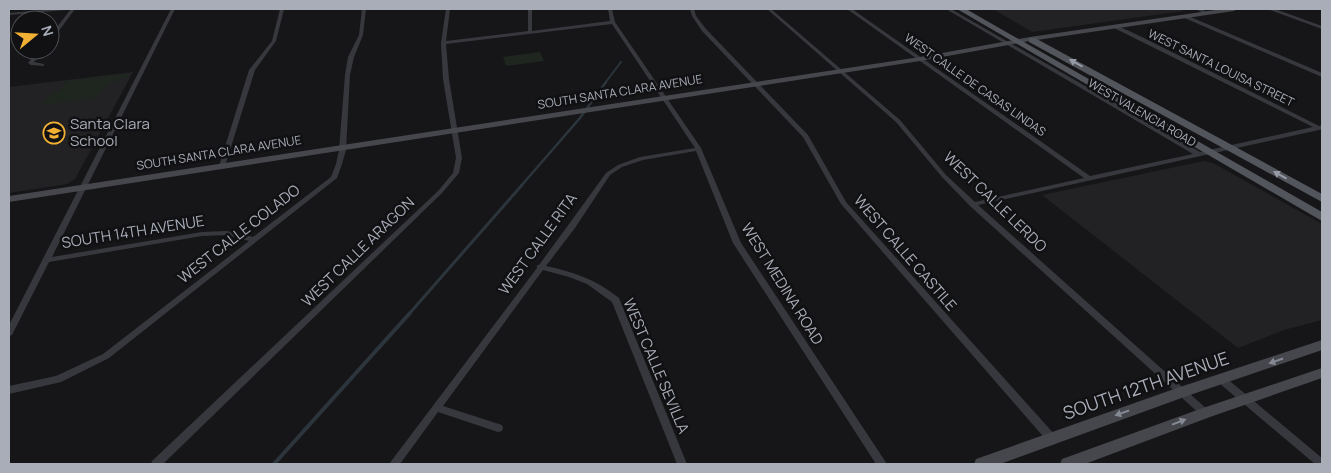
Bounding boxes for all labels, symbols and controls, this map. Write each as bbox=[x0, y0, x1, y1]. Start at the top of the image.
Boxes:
north arrow bbox=[10, 10, 60, 60]
text: N bbox=[37, 23, 58, 39]
street label: WEST SANTA LOUISA STREET bbox=[1145, 25, 1298, 111]
street label: WEST CALLE DE CASAS LINDAS bbox=[901, 29, 1049, 140]
one-way arrow bbox=[1069, 59, 1082, 68]
street label: SOUTH SANTA CLARA AVENUE bbox=[536, 70, 704, 113]
street label: WEST VALENCIA ROAD bbox=[1085, 75, 1200, 151]
place label: Santa Clara School bbox=[70, 113, 150, 151]
school or university icon: Santa Clara School bbox=[42, 121, 66, 145]
street label: SOUTH SANTA CLARA AVENUE bbox=[135, 131, 303, 174]
street label: WEST CALLE LERDO bbox=[939, 147, 1052, 257]
one-way arrow bbox=[1272, 171, 1287, 179]
street label: WEST CALLE COLADO bbox=[173, 179, 304, 288]
street label: WEST CALLE RITA bbox=[494, 188, 582, 299]
street label: WEST CALLE CASTILE bbox=[849, 190, 962, 315]
street label: WEST CALLE ARAGON bbox=[297, 192, 419, 311]
street label: SOUTH 14TH AVENUE bbox=[60, 210, 206, 253]
street label: WEST MEDINA ROAD bbox=[736, 219, 828, 349]
street label: WEST CALLE SEVILLA bbox=[618, 295, 695, 437]
street label: SOUTH 12TH AVENUE bbox=[1060, 345, 1232, 425]
one-way arrow bbox=[1269, 357, 1284, 365]
one-way arrow bbox=[1115, 410, 1130, 417]
one-way arrow bbox=[1172, 418, 1187, 425]

